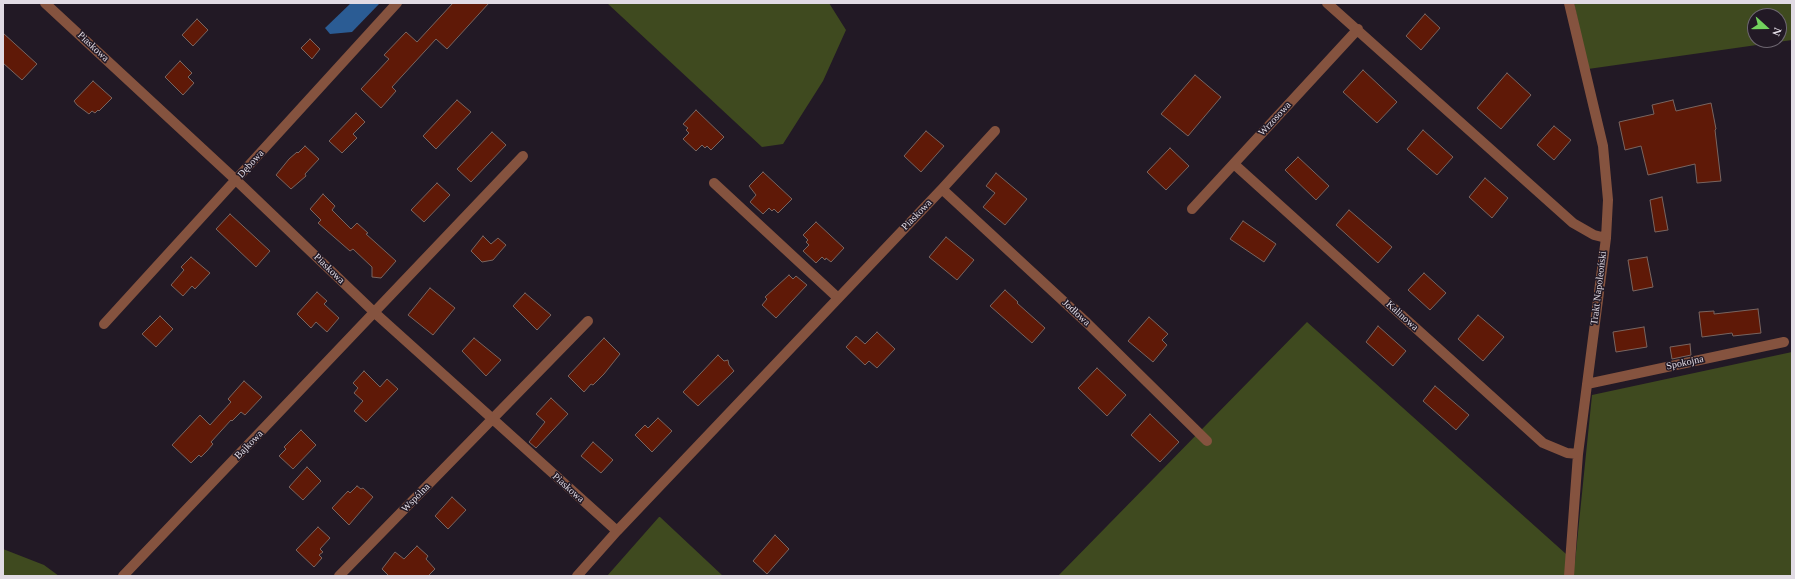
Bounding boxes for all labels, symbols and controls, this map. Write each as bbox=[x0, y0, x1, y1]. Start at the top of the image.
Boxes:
north arrow bbox=[1747, 8, 1787, 48]
text: N bbox=[1770, 26, 1784, 38]
street label: Piaskowa bbox=[75, 30, 111, 64]
street label: Wrzosowa bbox=[1256, 99, 1294, 139]
street label: Dębowa bbox=[235, 148, 267, 180]
street label: Piaskowa bbox=[899, 197, 935, 233]
street label: Trakt Napoleoński bbox=[1589, 250, 1609, 326]
street label: Piaskowa bbox=[311, 251, 347, 287]
street label: Jodłowa bbox=[1060, 297, 1092, 329]
street label: Kalinowa bbox=[1384, 299, 1420, 333]
street label: Spokojna bbox=[1665, 353, 1705, 373]
street label: Bajkowa bbox=[232, 428, 266, 462]
street label: Piaskowa bbox=[550, 471, 586, 505]
street label: Wspólna bbox=[399, 481, 433, 515]

